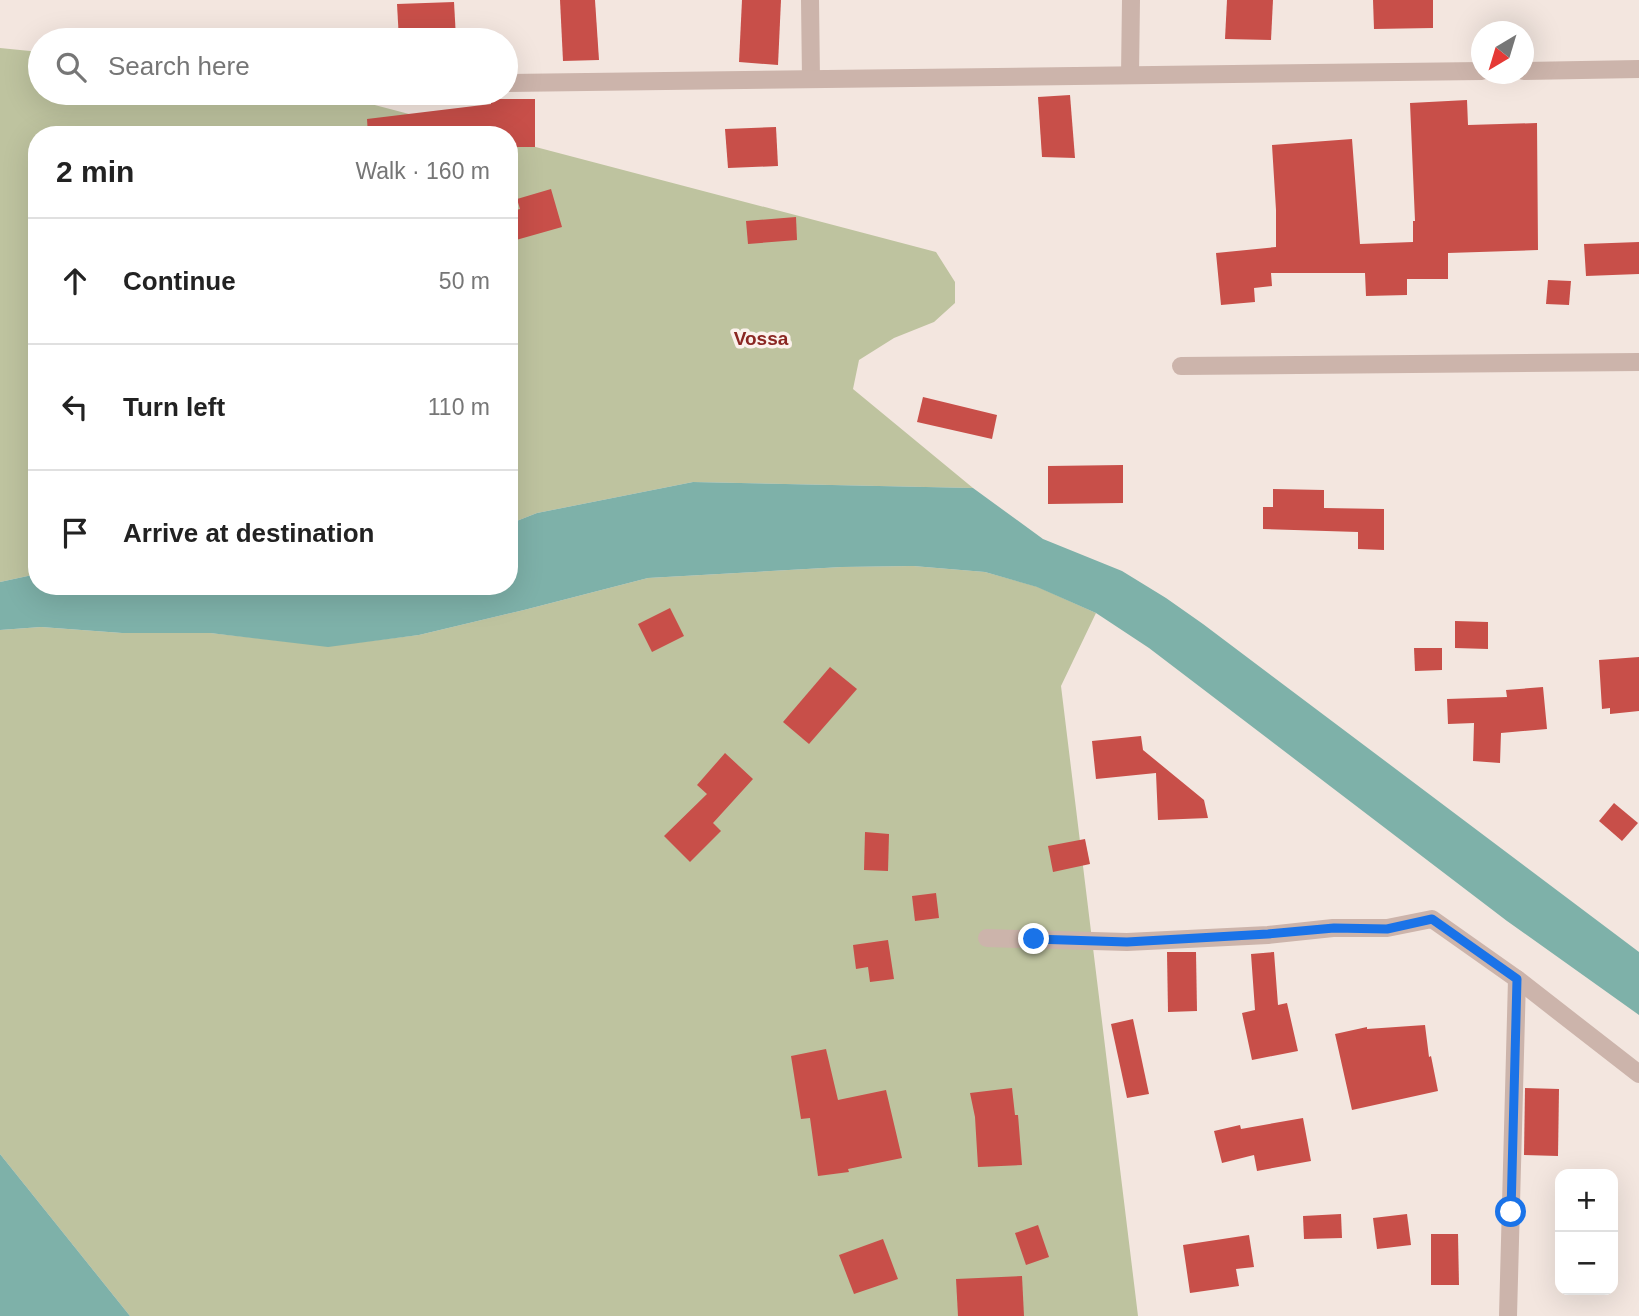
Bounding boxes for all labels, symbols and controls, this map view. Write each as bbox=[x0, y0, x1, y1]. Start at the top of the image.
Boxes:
north arrow bbox=[1471, 21, 1534, 84]
search box bbox=[28, 28, 518, 105]
icon: search bbox=[52, 48, 90, 86]
text: Search here bbox=[108, 51, 250, 81]
text: 2 min bbox=[56, 155, 134, 188]
text: Walk · 160 m bbox=[355, 158, 490, 184]
icon: ahead bbox=[56, 262, 94, 300]
text: Continue bbox=[123, 266, 236, 296]
text: 50 m bbox=[439, 268, 490, 294]
district label: Vossa bbox=[734, 328, 789, 349]
icon: left bbox=[56, 388, 94, 426]
text: Turn left bbox=[123, 392, 225, 422]
text: 110 m bbox=[428, 394, 490, 420]
icon: arrive bbox=[56, 514, 94, 552]
text: Arrive at destination bbox=[123, 518, 374, 548]
route end bbox=[1018, 923, 1049, 954]
map controls bbox=[1555, 1169, 1618, 1295]
button: + bbox=[1555, 1169, 1618, 1232]
route start bbox=[1495, 1196, 1526, 1227]
button: − bbox=[1555, 1232, 1618, 1295]

